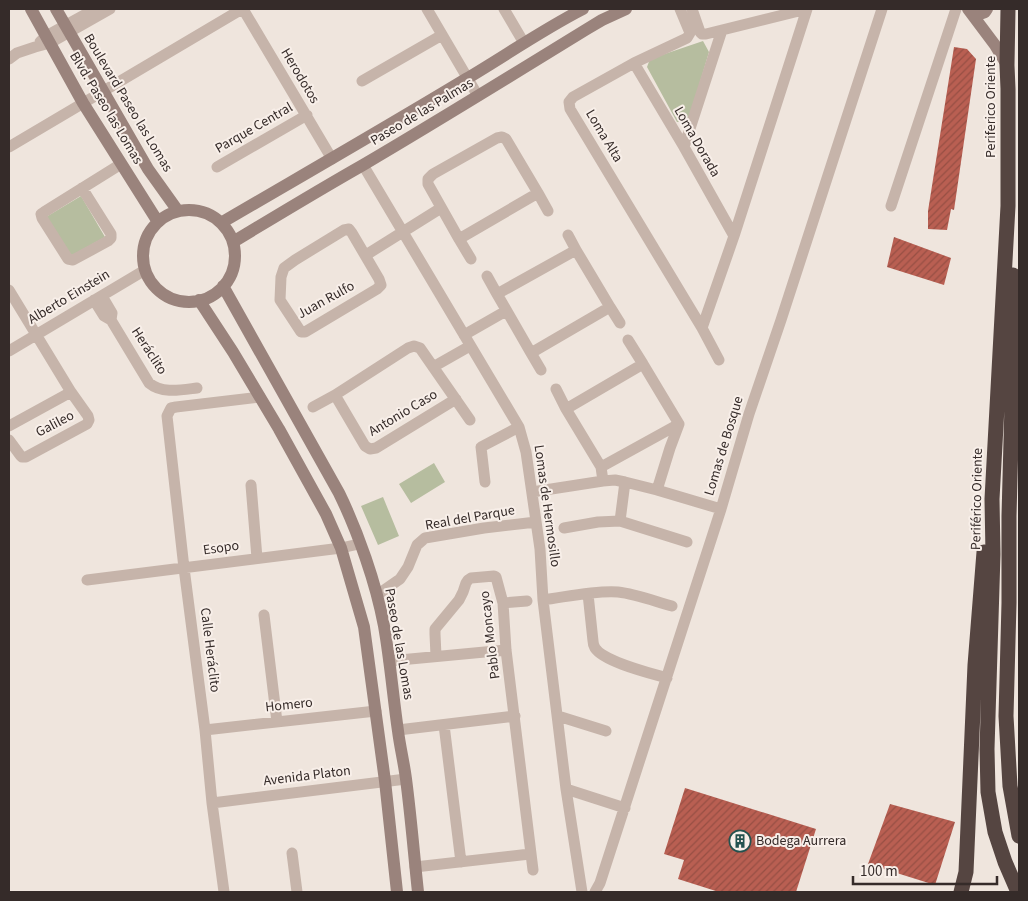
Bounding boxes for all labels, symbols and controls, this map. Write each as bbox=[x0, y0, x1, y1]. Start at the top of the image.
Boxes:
street label: Boulevard Paseo las Lomas bbox=[79, 30, 177, 176]
street label: Herodotos bbox=[276, 45, 324, 108]
street label: Blvd. Paseo las Lomas bbox=[64, 48, 148, 168]
street label: Periferico Oriente bbox=[981, 56, 1001, 158]
street label: Paseo de las Palmas bbox=[367, 73, 477, 151]
street label: Parque Central bbox=[211, 97, 297, 158]
street label: Loma Dorada bbox=[669, 103, 725, 181]
street label: Loma Alta bbox=[580, 106, 628, 166]
street label: Alberto Einstein bbox=[24, 265, 114, 329]
street label: Juan Rulfo bbox=[294, 276, 358, 324]
street label: Heráclito bbox=[126, 323, 172, 379]
street label: Antonio Caso bbox=[365, 384, 441, 442]
street label: Lomas de Bosque bbox=[699, 394, 749, 498]
street label: Galileo bbox=[32, 406, 78, 442]
street label: Lomas de Hermosillo bbox=[529, 444, 565, 568]
street label: Periférico Oriente bbox=[966, 448, 988, 550]
street label: Real del Parque bbox=[424, 500, 516, 536]
street label: Esopo bbox=[202, 536, 240, 560]
street label: Paseo de las Lomas bbox=[379, 587, 419, 702]
street label: Pablo Moncayo bbox=[475, 590, 505, 680]
street label: Calle Heráclito bbox=[195, 607, 225, 693]
street label: Homero bbox=[264, 693, 314, 717]
street label: Avenida Platon bbox=[262, 761, 352, 791]
building icon: Bodega Aurrera bbox=[728, 829, 752, 853]
place label: Bodega Aurrera bbox=[756, 831, 846, 851]
scale bar bbox=[853, 854, 997, 886]
text: 100 m bbox=[860, 861, 898, 882]

